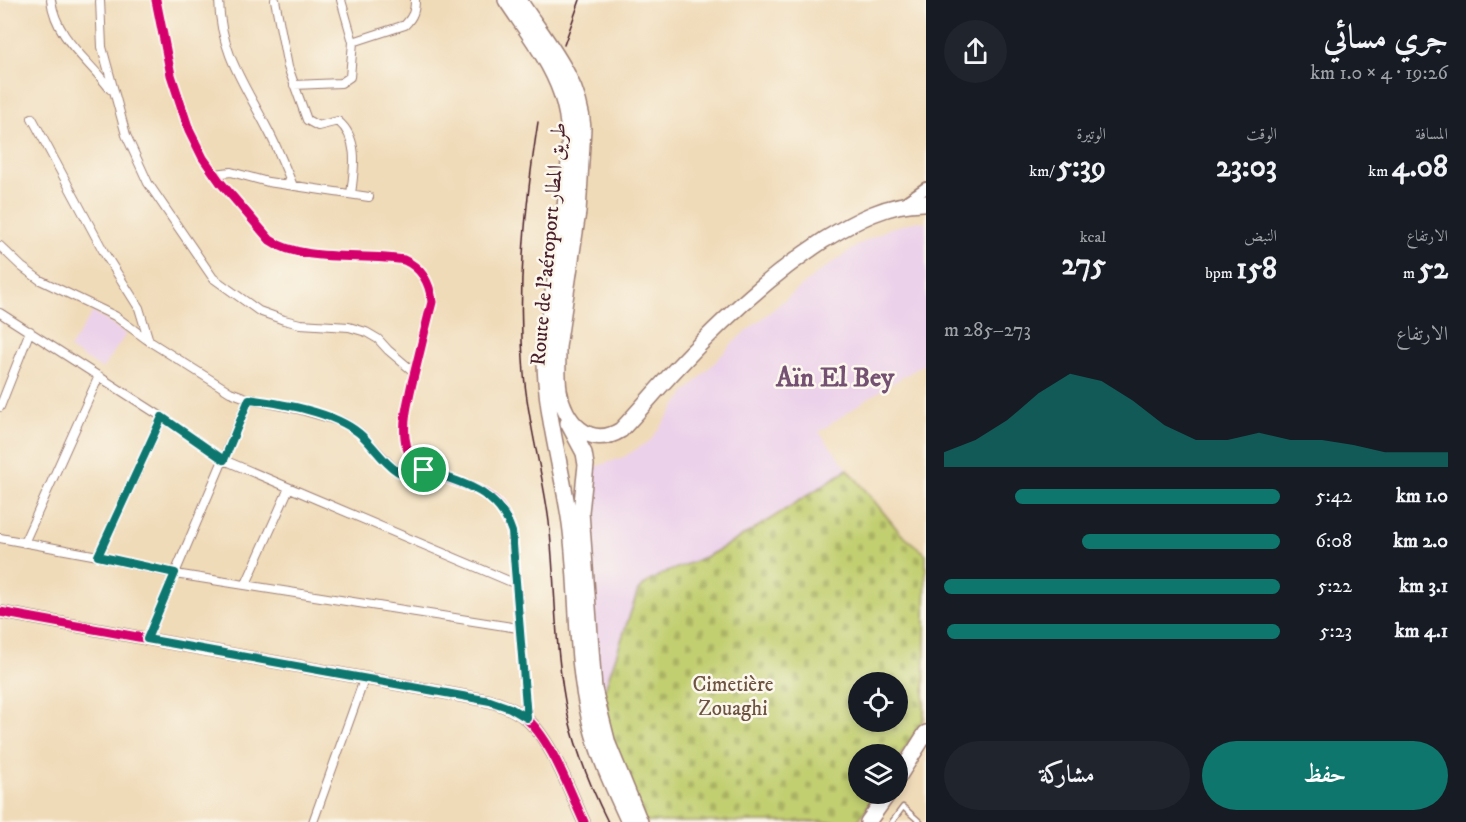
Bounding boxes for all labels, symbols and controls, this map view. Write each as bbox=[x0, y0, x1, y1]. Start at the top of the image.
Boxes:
text: جري مسائي bbox=[1323, 18, 1448, 59]
button: share bbox=[944, 20, 1007, 83]
text: 19:26 · 4 × 1.0 km bbox=[1310, 61, 1448, 86]
street label: Route de l'aéroport طريق المطار bbox=[525, 121, 573, 367]
text: الوتيرة bbox=[1076, 124, 1106, 144]
text: الوقت bbox=[1246, 124, 1277, 144]
text: المسافة bbox=[1415, 124, 1448, 144]
text: 5:39 bbox=[1057, 149, 1106, 186]
text: 23:03 bbox=[1216, 149, 1277, 186]
text: 4.08 bbox=[1392, 149, 1448, 186]
text: /km bbox=[1029, 161, 1057, 181]
text: km bbox=[1368, 161, 1392, 181]
text: النبض bbox=[1244, 226, 1277, 246]
text: الارتفاع bbox=[1406, 226, 1448, 246]
text: kcal bbox=[1080, 227, 1106, 247]
text: 275 bbox=[1061, 247, 1106, 284]
text: 158 bbox=[1236, 251, 1277, 288]
text: 52 bbox=[1418, 251, 1448, 288]
text: bpm bbox=[1205, 263, 1236, 283]
text: m bbox=[1403, 263, 1418, 283]
text: 273–285 m bbox=[944, 318, 1031, 343]
text: الارتفاع bbox=[1396, 322, 1448, 347]
district label: Aïn El Bey bbox=[775, 361, 895, 395]
pin bbox=[398, 444, 449, 495]
icon: arrive bbox=[407, 453, 440, 486]
text: 5:42 bbox=[1316, 484, 1352, 509]
text: 1.0 km bbox=[1396, 484, 1448, 509]
text: 6:08 bbox=[1316, 529, 1352, 554]
text: 2.0 km bbox=[1393, 529, 1448, 554]
text: 5:22 bbox=[1317, 574, 1352, 599]
text: 3.1 km bbox=[1399, 574, 1448, 599]
text: 5:23 bbox=[1320, 619, 1352, 644]
text: 4.1 km bbox=[1395, 619, 1448, 644]
park label: Cimetière Zouaghi bbox=[692, 672, 774, 722]
map controls bbox=[848, 672, 908, 804]
button: locate bbox=[848, 672, 908, 732]
button: مشاركة bbox=[944, 741, 1190, 810]
button: حفظ bbox=[1202, 741, 1448, 810]
button: layers bbox=[848, 744, 908, 804]

